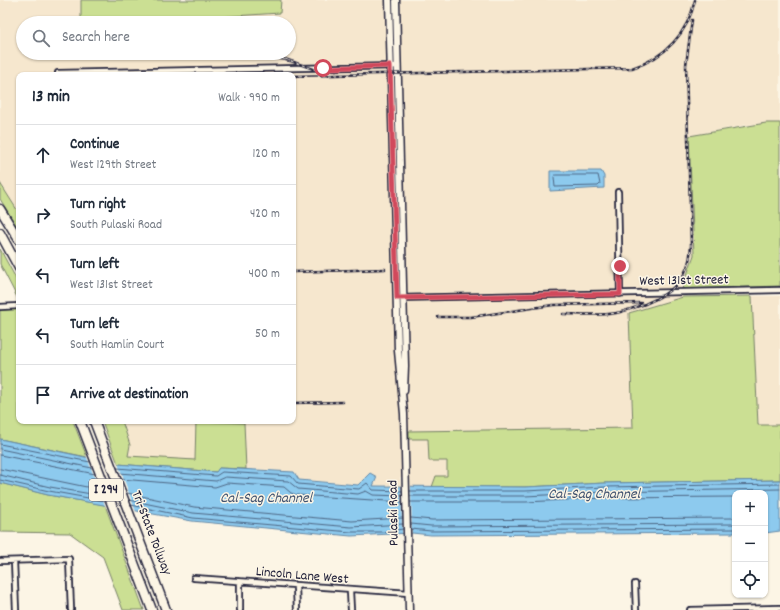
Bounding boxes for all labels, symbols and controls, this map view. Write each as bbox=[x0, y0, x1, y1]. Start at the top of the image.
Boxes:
search box bbox=[16, 16, 296, 60]
icon: search bbox=[30, 27, 52, 49]
text: Search here bbox=[62, 27, 130, 49]
route start bbox=[314, 59, 332, 77]
text: 13 min bbox=[32, 86, 70, 110]
text: Walk · 990 m bbox=[218, 89, 280, 108]
text: Continue bbox=[70, 134, 119, 156]
icon: ahead bbox=[32, 144, 54, 166]
text: 120 m bbox=[252, 145, 280, 164]
text: West 129th Street bbox=[70, 156, 156, 175]
text: Turn right bbox=[70, 194, 126, 216]
icon: right bbox=[32, 204, 54, 226]
text: 420 m bbox=[250, 205, 280, 224]
text: South Pulaski Road bbox=[70, 216, 162, 235]
text: Turn left bbox=[70, 254, 119, 276]
route end bbox=[611, 257, 629, 275]
icon: left bbox=[32, 264, 54, 286]
text: 400 m bbox=[249, 265, 280, 284]
street label: West 131st Street bbox=[639, 270, 729, 292]
text: West 131st Street bbox=[70, 276, 153, 295]
text: Turn left bbox=[70, 314, 119, 336]
icon: left bbox=[32, 324, 54, 346]
text: 50 m bbox=[255, 325, 280, 344]
text: South Hamlin Court bbox=[70, 336, 164, 355]
icon: arrive bbox=[32, 384, 54, 406]
text: Arrive at destination bbox=[70, 384, 188, 406]
road number: I 294 bbox=[89, 479, 123, 501]
street label: Pulaski Road bbox=[383, 480, 405, 546]
water label: Cal-Sag Channel bbox=[548, 484, 641, 506]
street label: Tri-State Tollway bbox=[126, 488, 176, 578]
water label: Cal-Sag Channel bbox=[220, 488, 313, 510]
map controls bbox=[732, 490, 768, 598]
button: + bbox=[732, 490, 768, 526]
button: − bbox=[732, 526, 768, 562]
street label: Lincoln Lane West bbox=[255, 562, 349, 590]
button: locate bbox=[732, 562, 768, 598]

